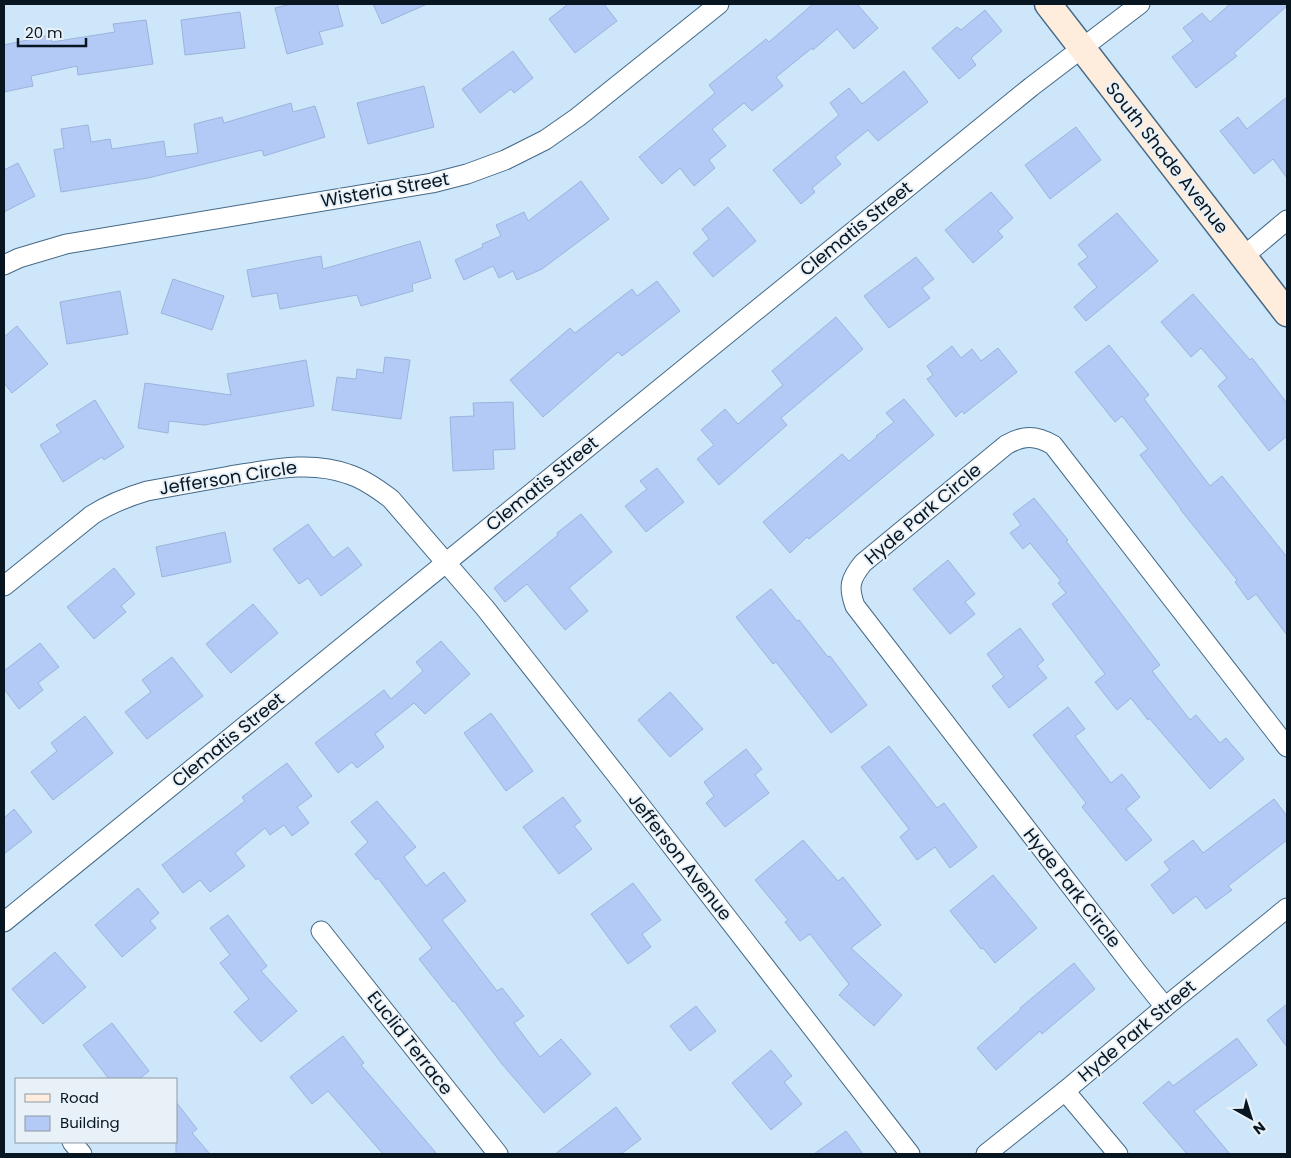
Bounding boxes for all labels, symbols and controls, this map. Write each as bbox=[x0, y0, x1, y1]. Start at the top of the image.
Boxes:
scale bar bbox=[18, 15, 85, 47]
text: 20 m bbox=[25, 22, 63, 43]
street label: South Shade Avenue bbox=[1100, 77, 1235, 239]
street label: Wisteria Street bbox=[319, 166, 451, 213]
street label: Clematis Street bbox=[794, 175, 917, 282]
street label: Clematis Street bbox=[480, 430, 603, 537]
street label: Jefferson Circle bbox=[157, 454, 299, 501]
street label: Hyde Park Circle bbox=[859, 457, 987, 570]
street label: Clematis Street bbox=[166, 686, 289, 793]
street label: Jefferson Avenue bbox=[623, 788, 738, 926]
street label: Hyde Park Circle bbox=[1018, 823, 1127, 953]
street label: Hyde Park Street bbox=[1072, 974, 1201, 1087]
street label: Euclid Terrace bbox=[362, 985, 459, 1100]
legend bbox=[15, 1078, 178, 1143]
text: Road bbox=[60, 1087, 99, 1108]
north arrow bbox=[1226, 1093, 1276, 1143]
text: Building bbox=[60, 1112, 120, 1133]
text: N bbox=[1249, 1117, 1270, 1139]

